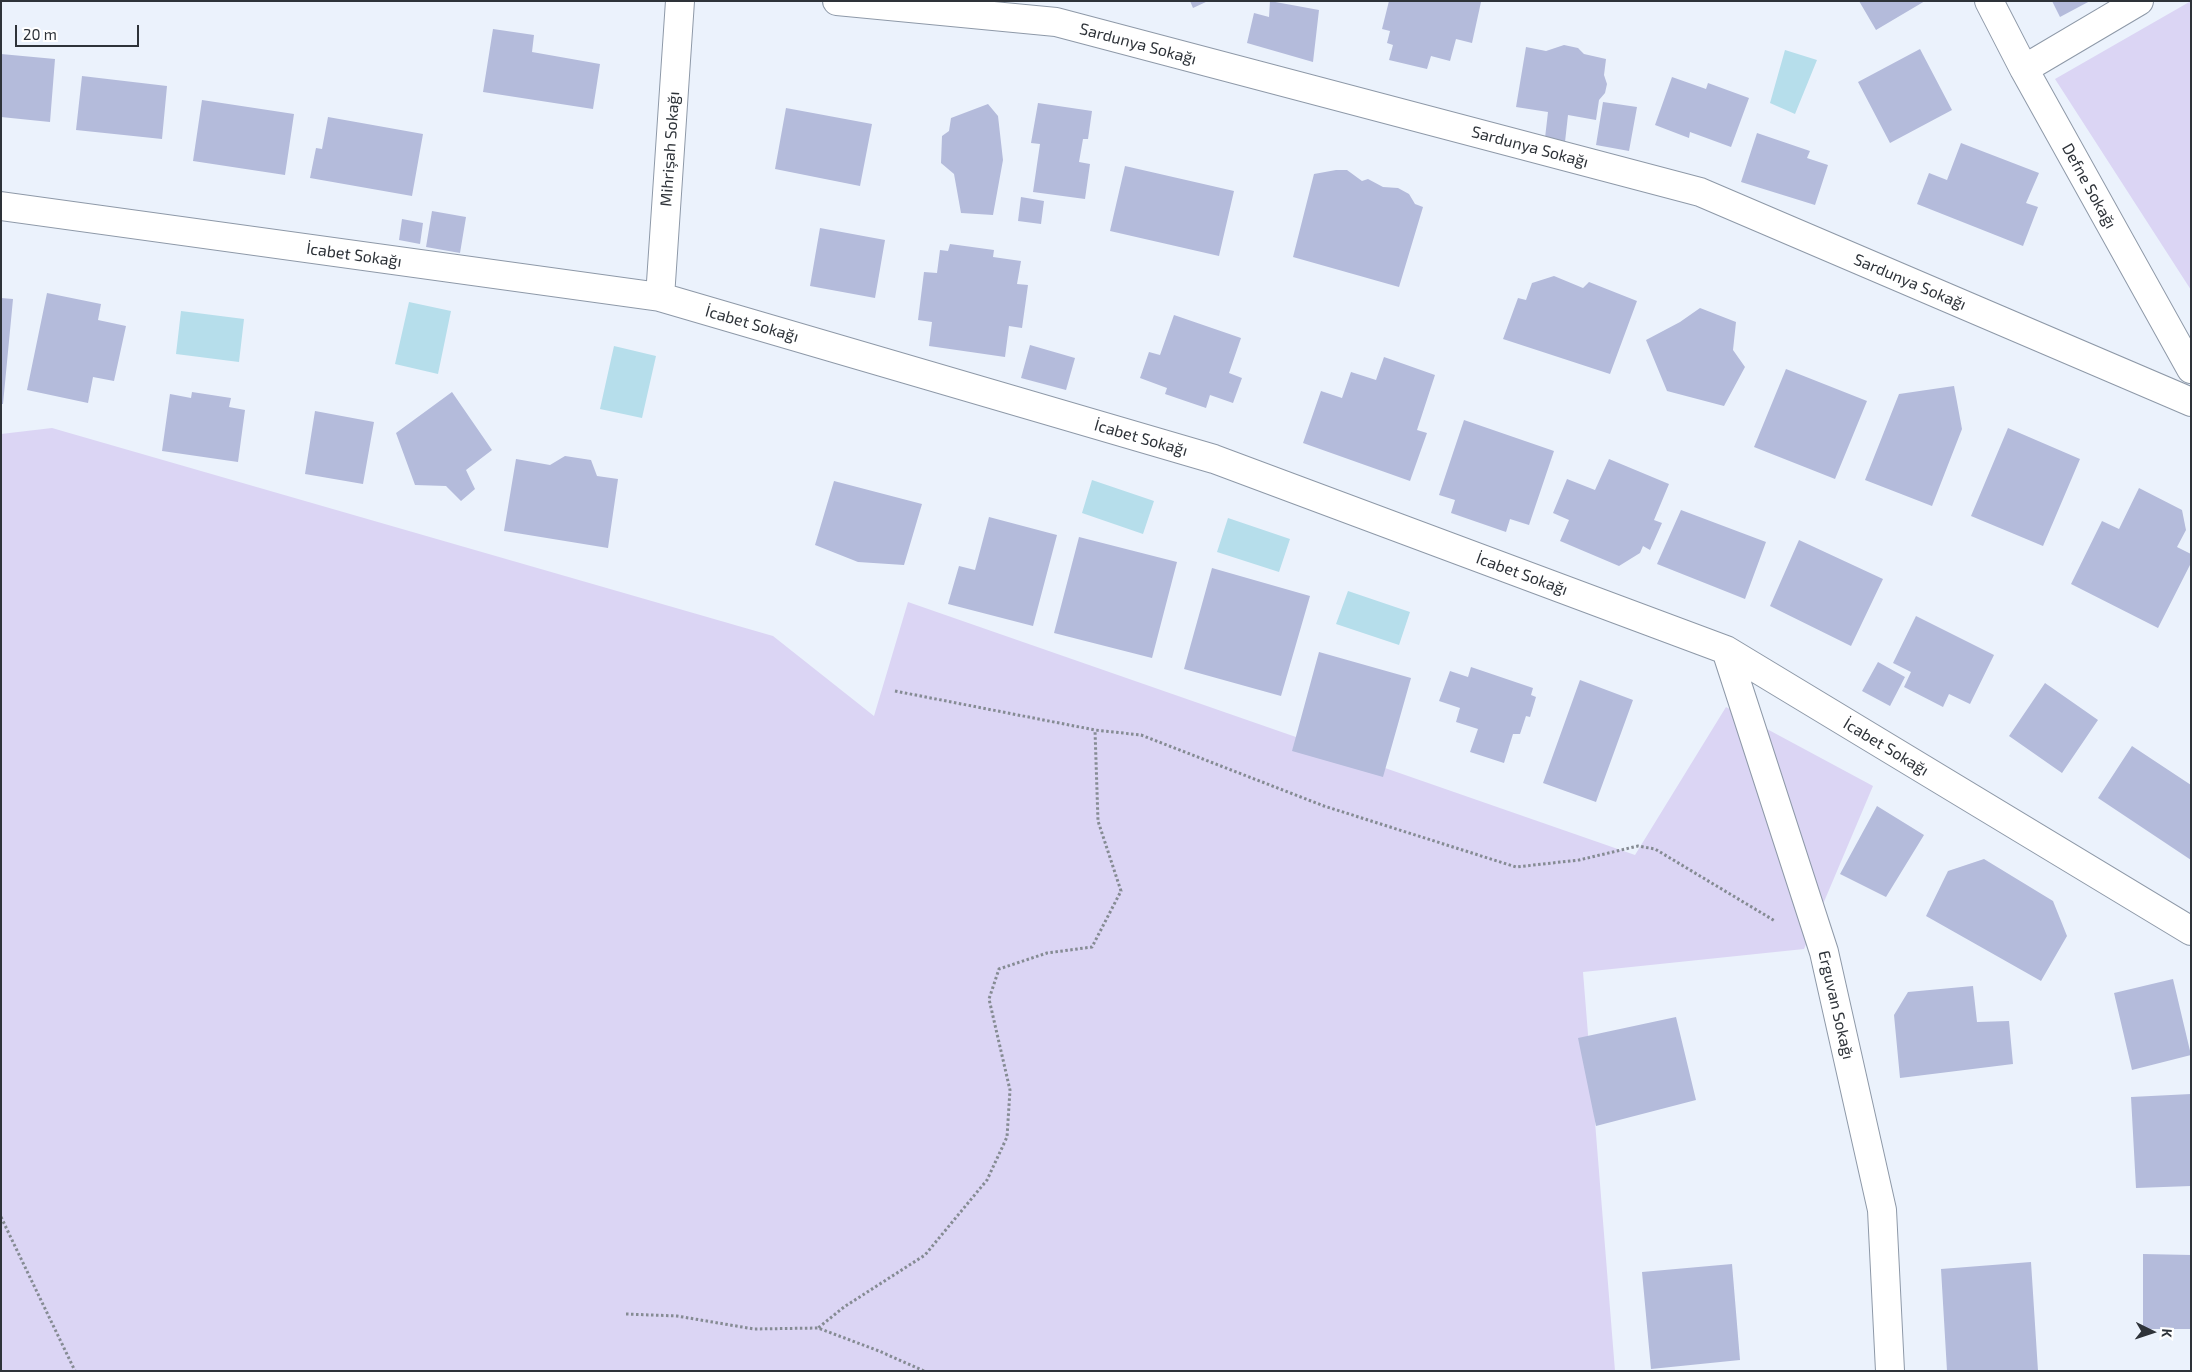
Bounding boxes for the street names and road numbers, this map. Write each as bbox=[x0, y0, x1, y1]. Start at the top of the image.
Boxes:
street label: Sardunya Sokağı bbox=[1077, 19, 1199, 69]
street label: Mihrişah Sokağı bbox=[656, 91, 684, 207]
street label: Sardunya Sokağı bbox=[1469, 122, 1591, 172]
street label: Defne Sokağı bbox=[2058, 140, 2120, 232]
street label: İcabet Sokağı bbox=[305, 239, 403, 271]
street label: Sardunya Sokağı bbox=[1851, 250, 1969, 314]
street label: İcabet Sokağı bbox=[703, 302, 801, 346]
street label: İcabet Sokağı bbox=[1092, 416, 1190, 460]
street label: İcabet Sokağı bbox=[1474, 549, 1570, 599]
street label: İcabet Sokağı bbox=[1840, 714, 1932, 780]
street label: Erguvan Sokağı bbox=[1814, 949, 1858, 1061]

